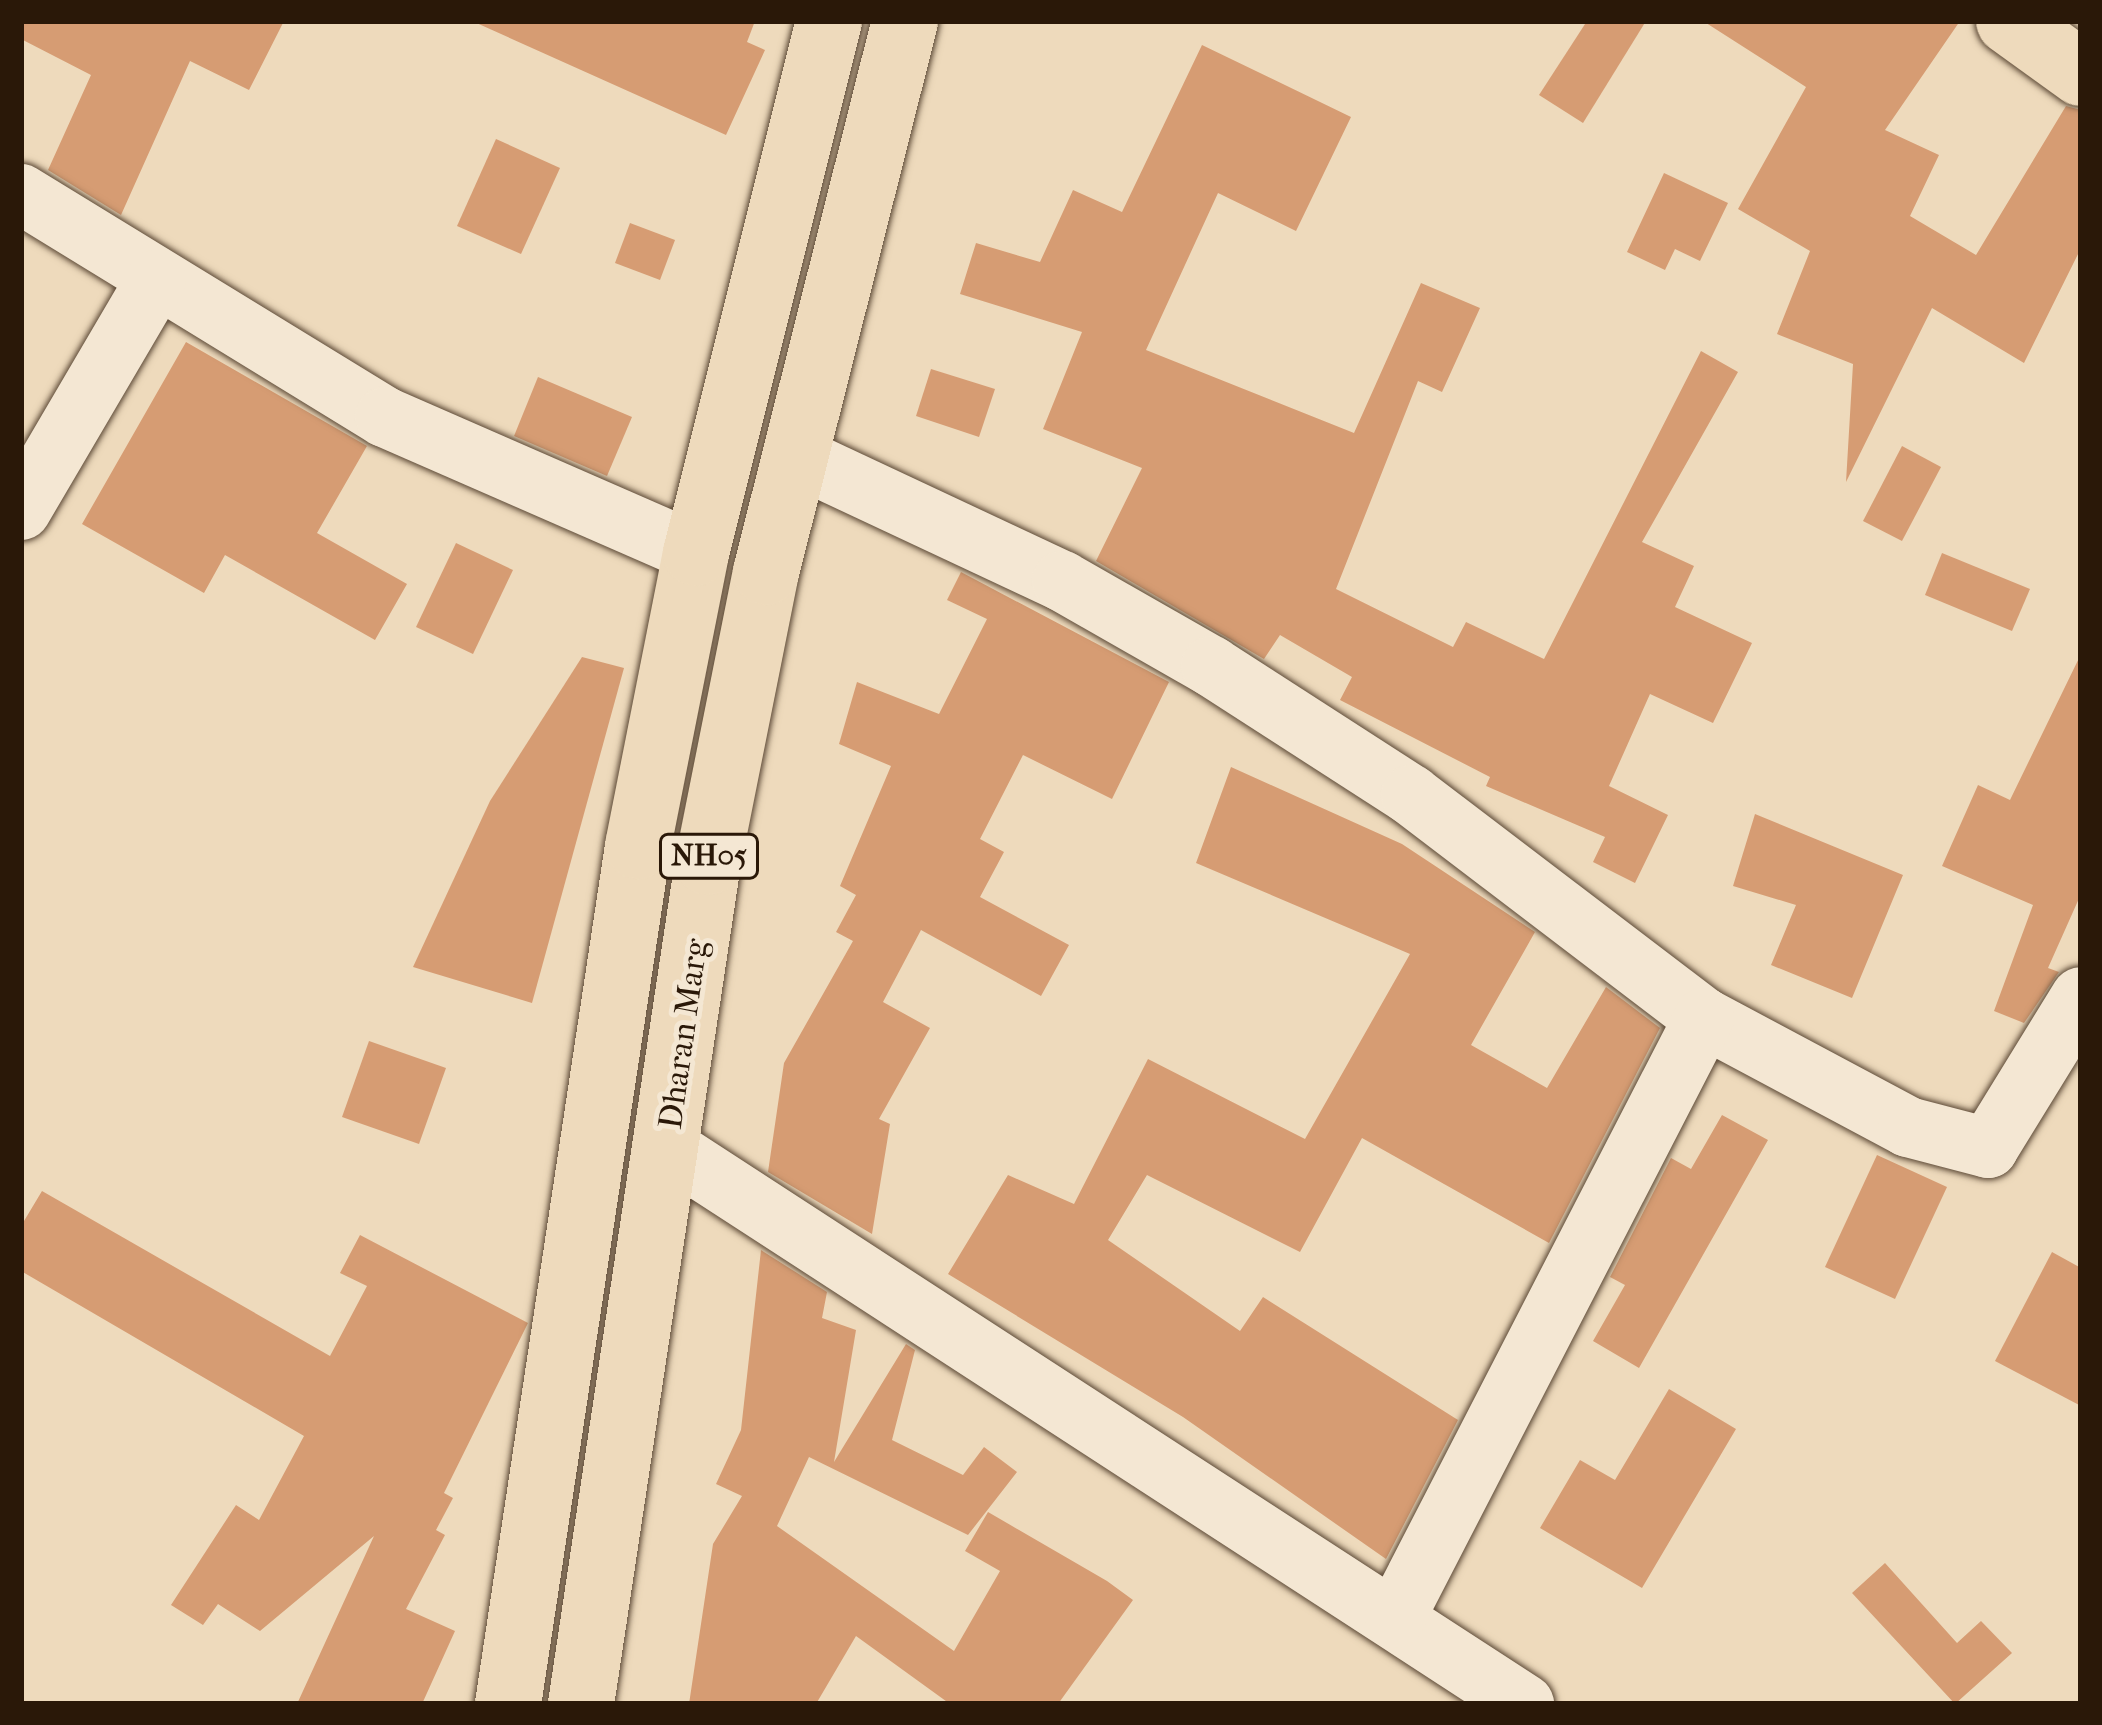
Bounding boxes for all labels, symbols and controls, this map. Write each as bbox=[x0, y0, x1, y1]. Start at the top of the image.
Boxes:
road number: NH05 bbox=[658, 832, 760, 880]
street label: Dharan Marg bbox=[651, 936, 717, 1132]

